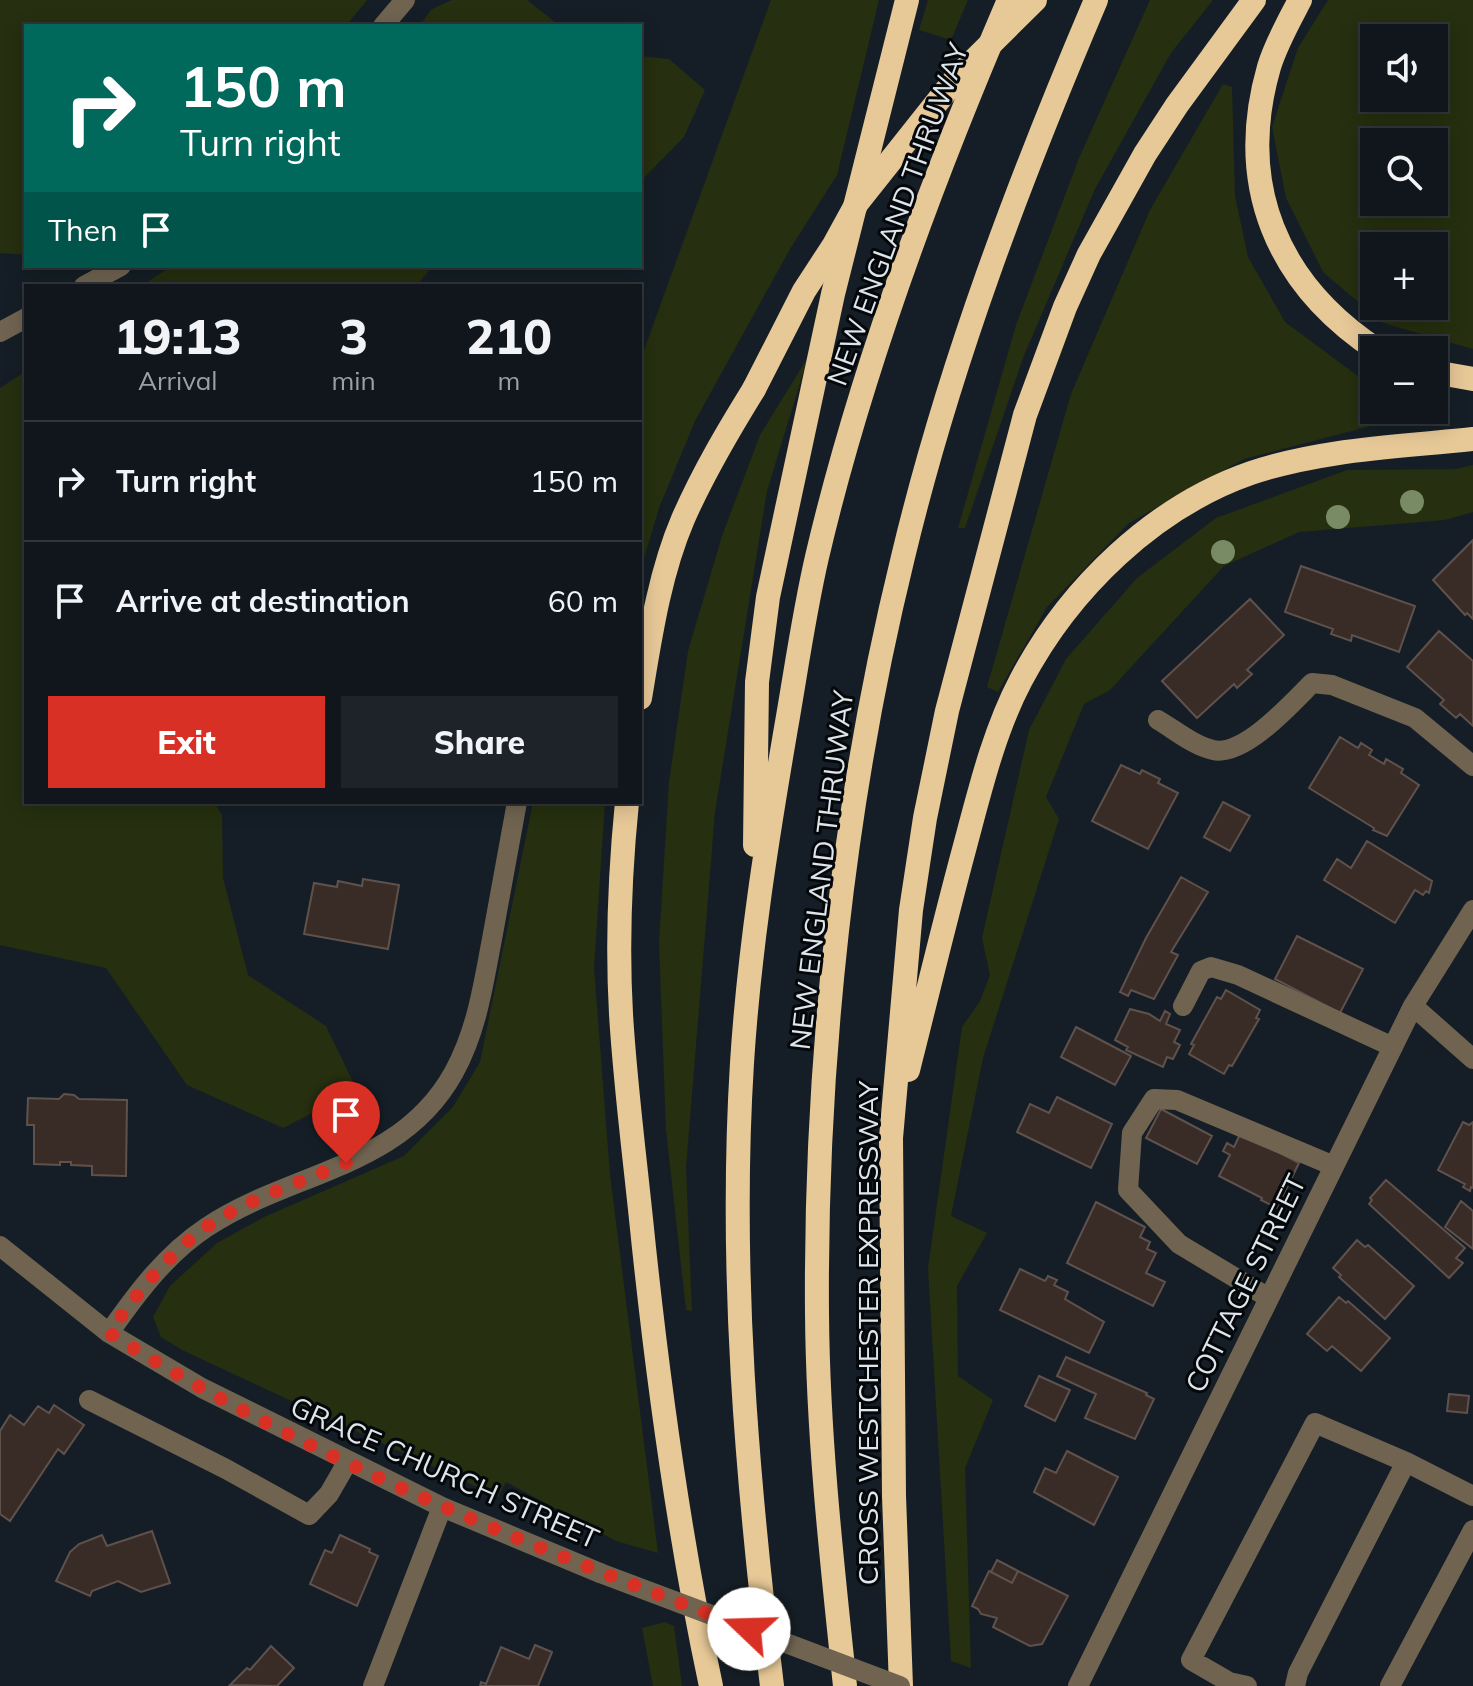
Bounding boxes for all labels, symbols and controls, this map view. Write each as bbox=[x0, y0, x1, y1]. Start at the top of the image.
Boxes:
map controls bbox=[1360, 24, 1448, 424]
button: sound bbox=[1360, 24, 1448, 112]
street label: NEW ENGLAND THRUWAY bbox=[819, 37, 976, 390]
text: 150 m bbox=[180, 51, 347, 121]
icon: right bbox=[48, 56, 152, 160]
text: Turn right bbox=[180, 120, 341, 165]
button: search bbox=[1360, 128, 1448, 216]
icon: arrive bbox=[134, 208, 178, 252]
text: Then bbox=[48, 211, 118, 249]
button: + bbox=[1360, 232, 1448, 320]
text: 19:13 bbox=[114, 306, 242, 366]
text: 3 bbox=[339, 306, 368, 366]
text: 210 bbox=[466, 306, 552, 366]
button: − bbox=[1360, 336, 1448, 424]
text: Arrival bbox=[138, 364, 218, 397]
text: min bbox=[332, 364, 376, 397]
text: m bbox=[497, 364, 520, 397]
icon: right bbox=[48, 459, 92, 503]
text: Turn right bbox=[116, 462, 256, 500]
text: 150 m bbox=[530, 462, 618, 500]
icon: arrive bbox=[48, 579, 92, 623]
text: Arrive at destination bbox=[116, 582, 410, 620]
text: 60 m bbox=[548, 582, 618, 620]
street label: NEW ENGLAND THRUWAY bbox=[782, 688, 861, 1052]
button: Exit bbox=[48, 696, 325, 788]
button: Share bbox=[341, 696, 618, 788]
street label: CROSS WESTCHESTER EXPRESSWAY bbox=[850, 1080, 885, 1585]
pin bbox=[312, 1081, 380, 1163]
icon: arrive bbox=[324, 1093, 368, 1137]
street label: COTTAGE STREET bbox=[1177, 1168, 1313, 1398]
street label: GRACE CHURCH STREET bbox=[285, 1388, 605, 1556]
position arrow bbox=[707, 1587, 791, 1671]

